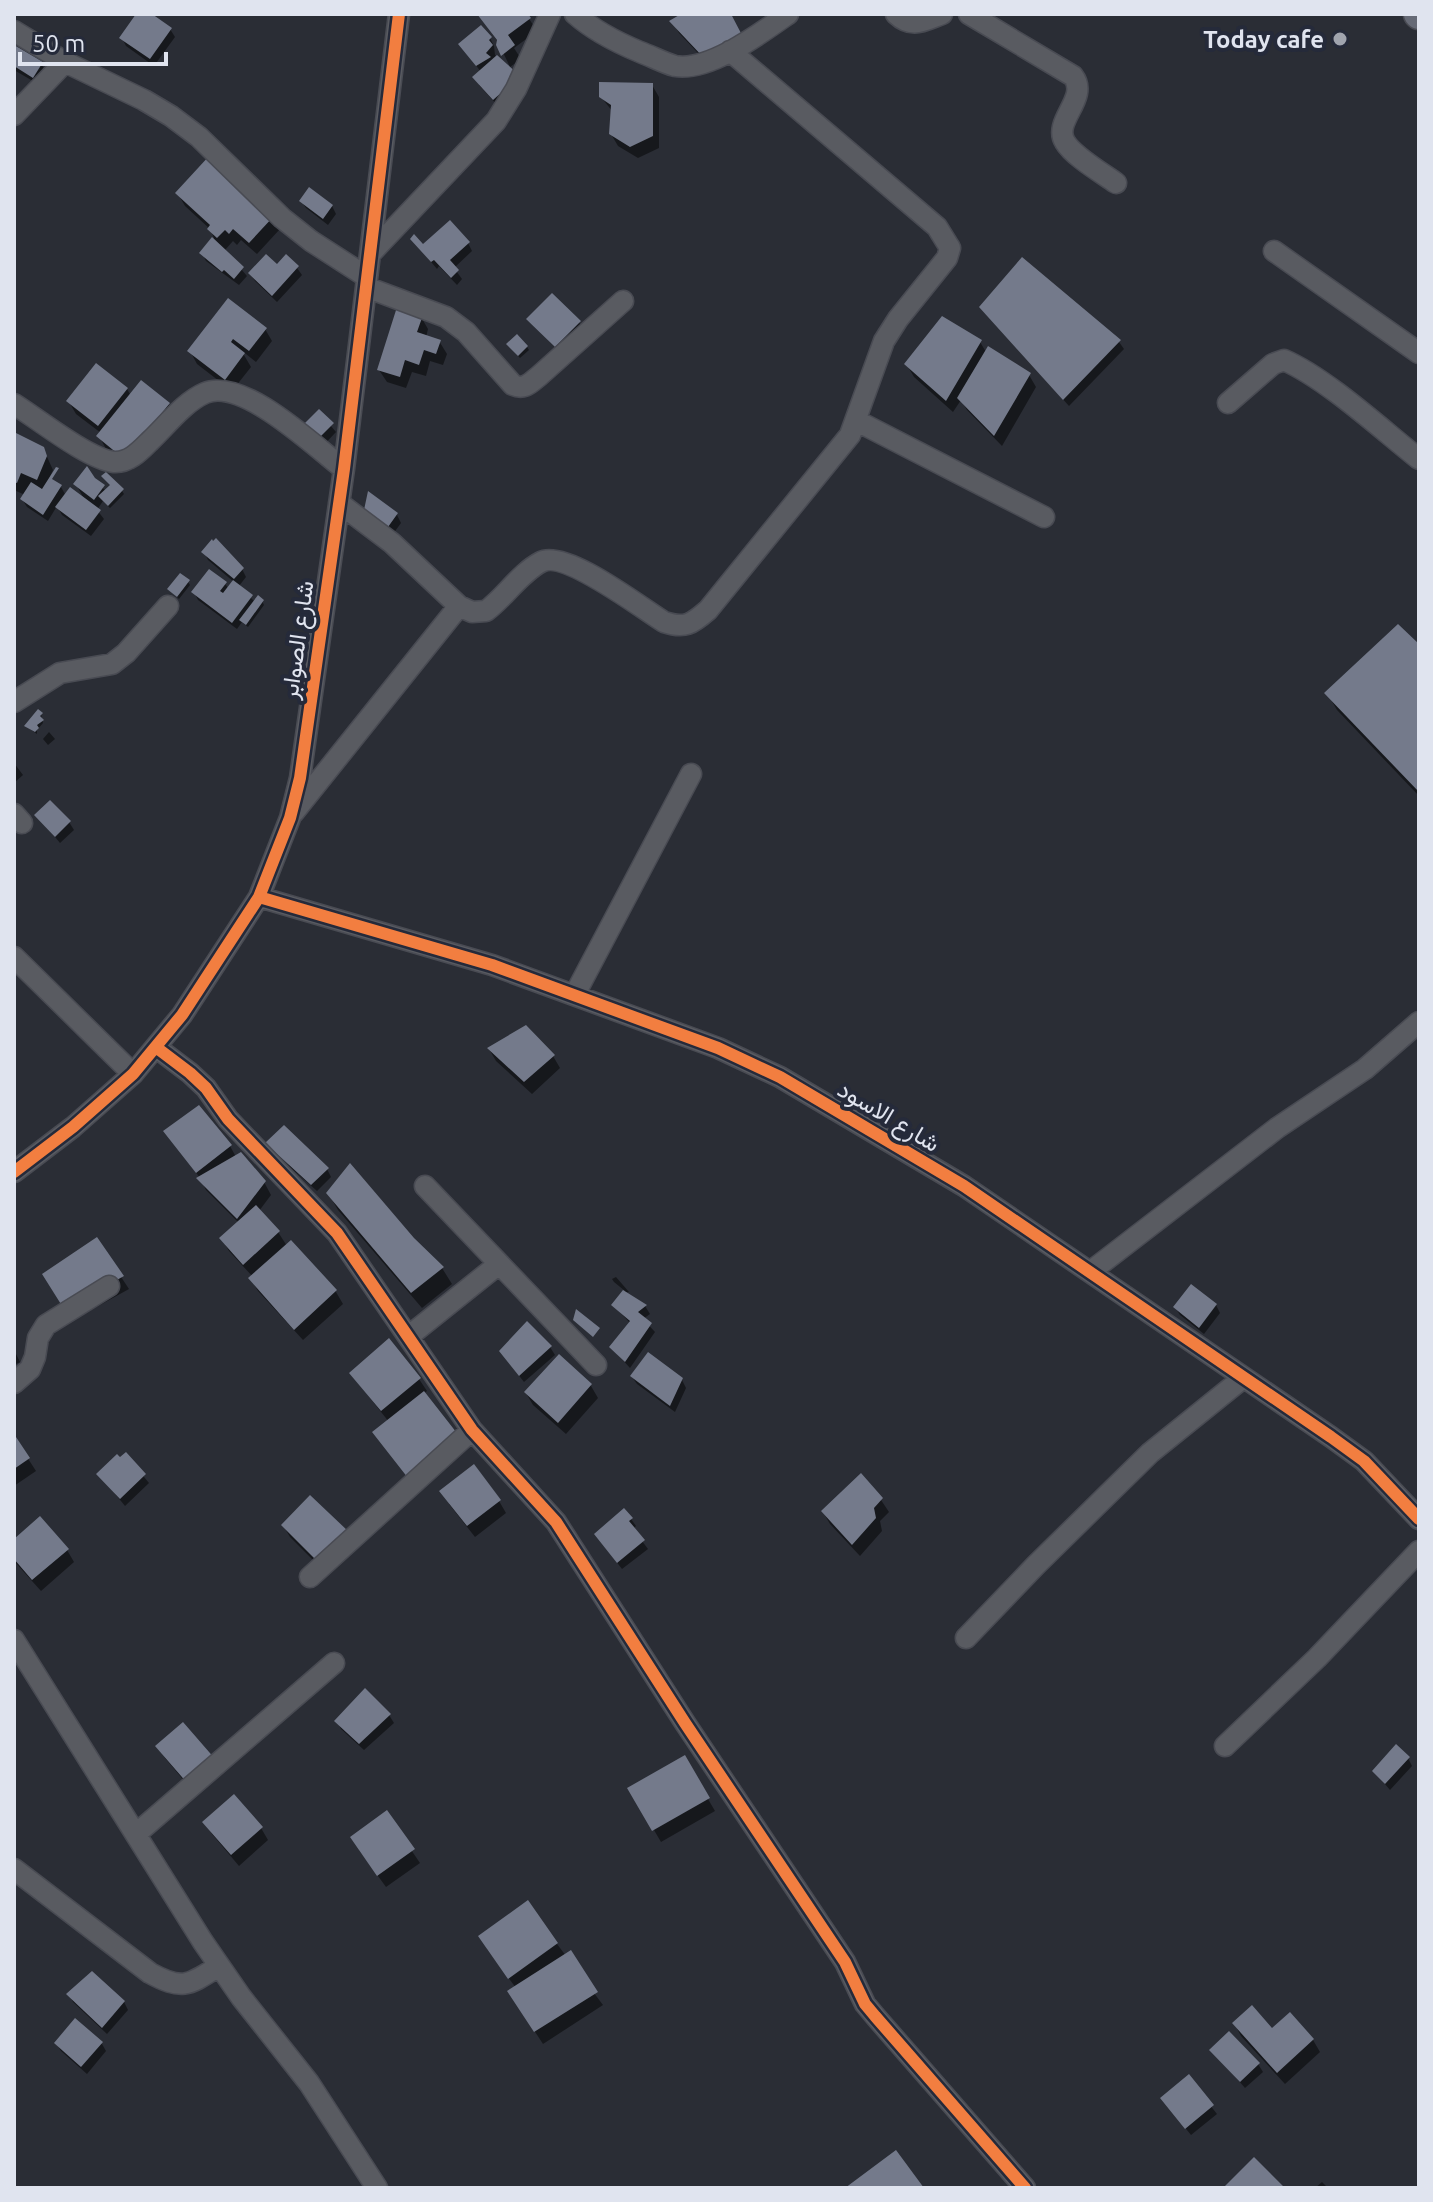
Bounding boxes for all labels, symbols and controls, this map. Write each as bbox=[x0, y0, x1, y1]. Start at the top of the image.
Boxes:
scale bar bbox=[20, 16, 166, 66]
place label: Today cafe bbox=[1203, 26, 1324, 53]
text: 50 m bbox=[32, 30, 85, 57]
marker: Today cafe bbox=[1331, 30, 1349, 48]
street label: شارع الصوابر bbox=[275, 579, 322, 702]
street label: شارع الاسود bbox=[832, 1075, 945, 1160]

